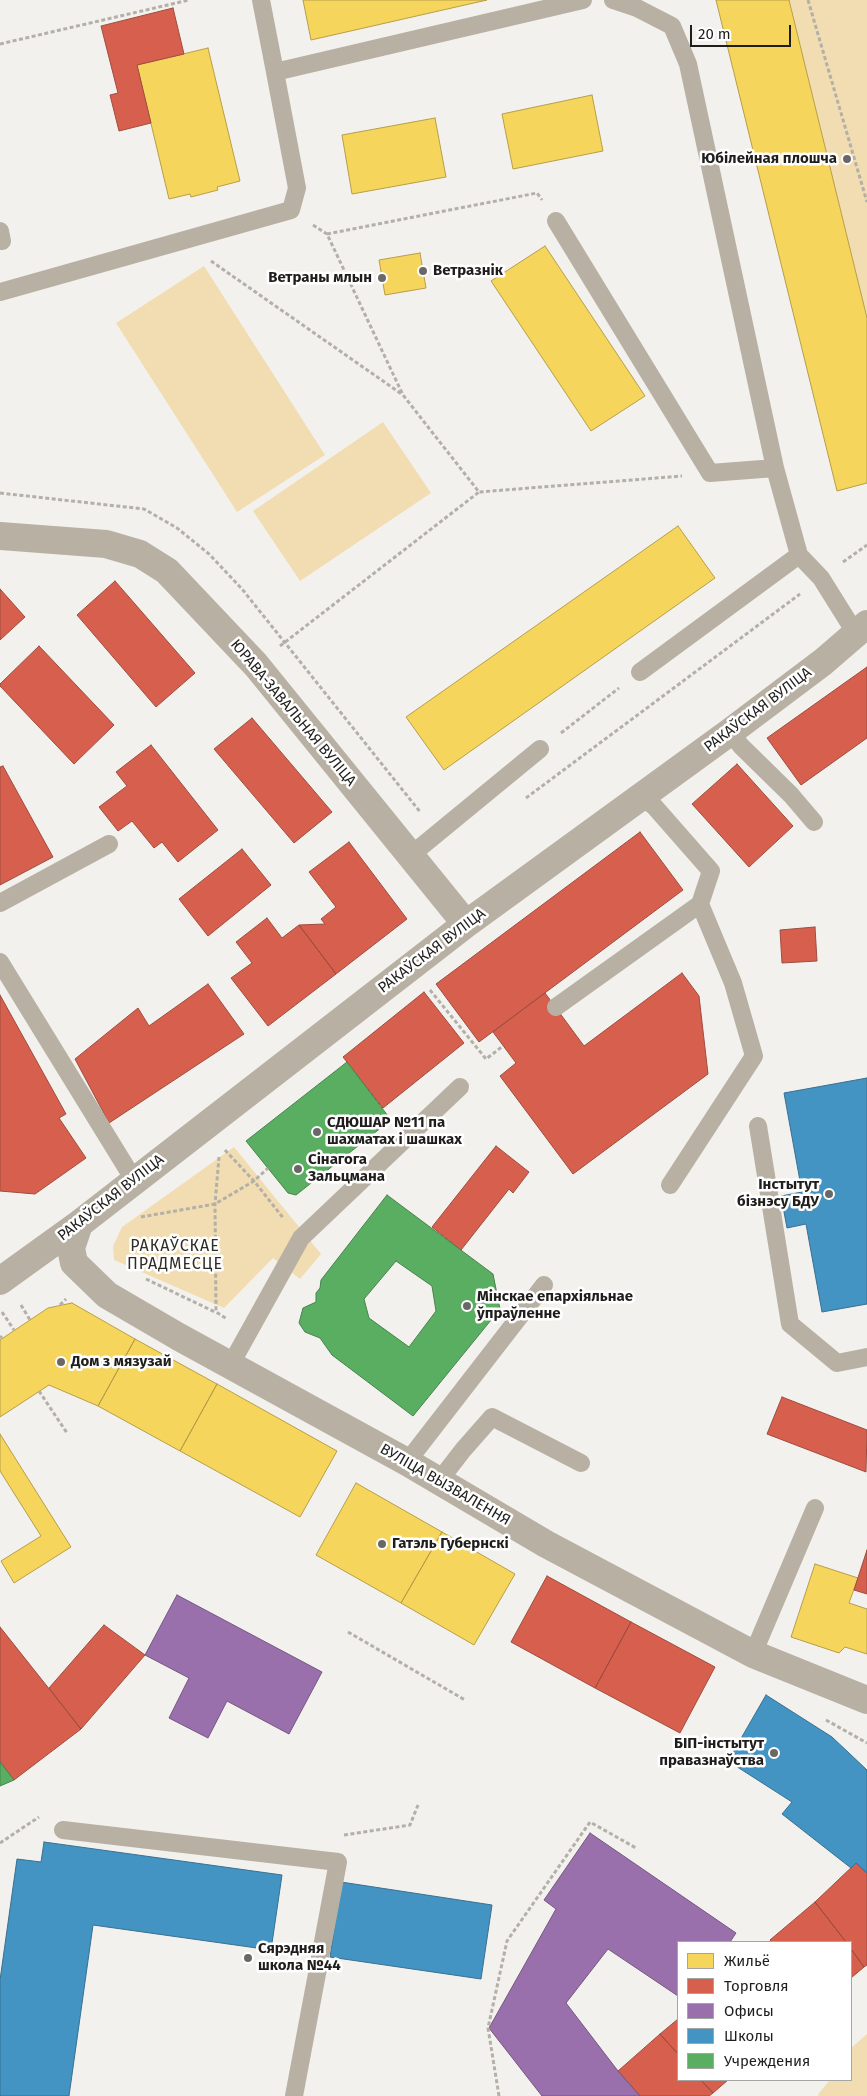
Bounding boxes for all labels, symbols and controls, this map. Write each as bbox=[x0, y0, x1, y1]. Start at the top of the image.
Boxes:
scale bar bbox=[692, 15, 793, 47]
text: 20 m bbox=[698, 25, 731, 43]
place label: Юбілейная плошча bbox=[701, 150, 837, 168]
marker: Юбілейная плошча bbox=[841, 153, 853, 165]
place label: Ветразнік bbox=[433, 262, 503, 280]
marker: Ветразнік bbox=[417, 265, 429, 277]
place label: Ветраны млын bbox=[268, 269, 372, 287]
marker: Ветраны млын bbox=[376, 272, 388, 284]
street label: ЮРАВА-ЗАВАЛЬНАЯ ВУЛІЦА bbox=[226, 636, 360, 790]
street label: РАКАЎСКАЯ ВУЛІЦА bbox=[701, 664, 815, 756]
street label: РАКАЎСКАЯ ВУЛІЦА bbox=[375, 905, 489, 997]
place label: СДЮШАР №11 па шахматах і шашках bbox=[327, 1114, 462, 1149]
marker: СДЮШАР №11 па шахматах і шашках bbox=[311, 1126, 323, 1138]
street label: РАКАЎСКАЯ ВУЛІЦА bbox=[54, 1151, 168, 1245]
place label: Сінагога Зальцмана bbox=[308, 1151, 385, 1186]
marker: Сінагога Зальцмана bbox=[292, 1163, 304, 1175]
place label: Інстытут бізнэсу БДУ bbox=[737, 1176, 819, 1211]
marker: Інстытут бізнэсу БДУ bbox=[823, 1188, 835, 1200]
district label: РАКАЎСКАЕ ПРАДМЕСЦЕ bbox=[126, 1237, 224, 1275]
place label: Мінскае епархіяльнае ўпраўленне bbox=[477, 1288, 633, 1323]
marker: Мінскае епархіяльнае ўпраўленне bbox=[461, 1300, 473, 1312]
place label: Дом з мязузай bbox=[71, 1353, 172, 1371]
marker: Дом з мязузай bbox=[55, 1356, 67, 1368]
street label: ВУЛІЦА ВЫЗВАЛЕННЯ bbox=[377, 1440, 513, 1530]
place label: Гатэль Губернскі bbox=[392, 1535, 509, 1553]
marker: Гатэль Губернскі bbox=[376, 1538, 388, 1550]
place label: БІП-інстытут правазнаўства bbox=[659, 1735, 764, 1770]
marker: БІП-інстытут правазнаўства bbox=[768, 1747, 780, 1759]
place label: Сярэдняя школа №44 bbox=[258, 1940, 341, 1975]
legend bbox=[677, 1941, 852, 2081]
marker: Сярэдняя школа №44 bbox=[242, 1952, 254, 1964]
text: Жильё bbox=[724, 1952, 770, 1970]
text: Торговля bbox=[724, 1977, 789, 1995]
text: Офисы bbox=[724, 2002, 774, 2020]
text: Школы bbox=[724, 2027, 774, 2045]
text: Учреждения bbox=[724, 2052, 810, 2070]

